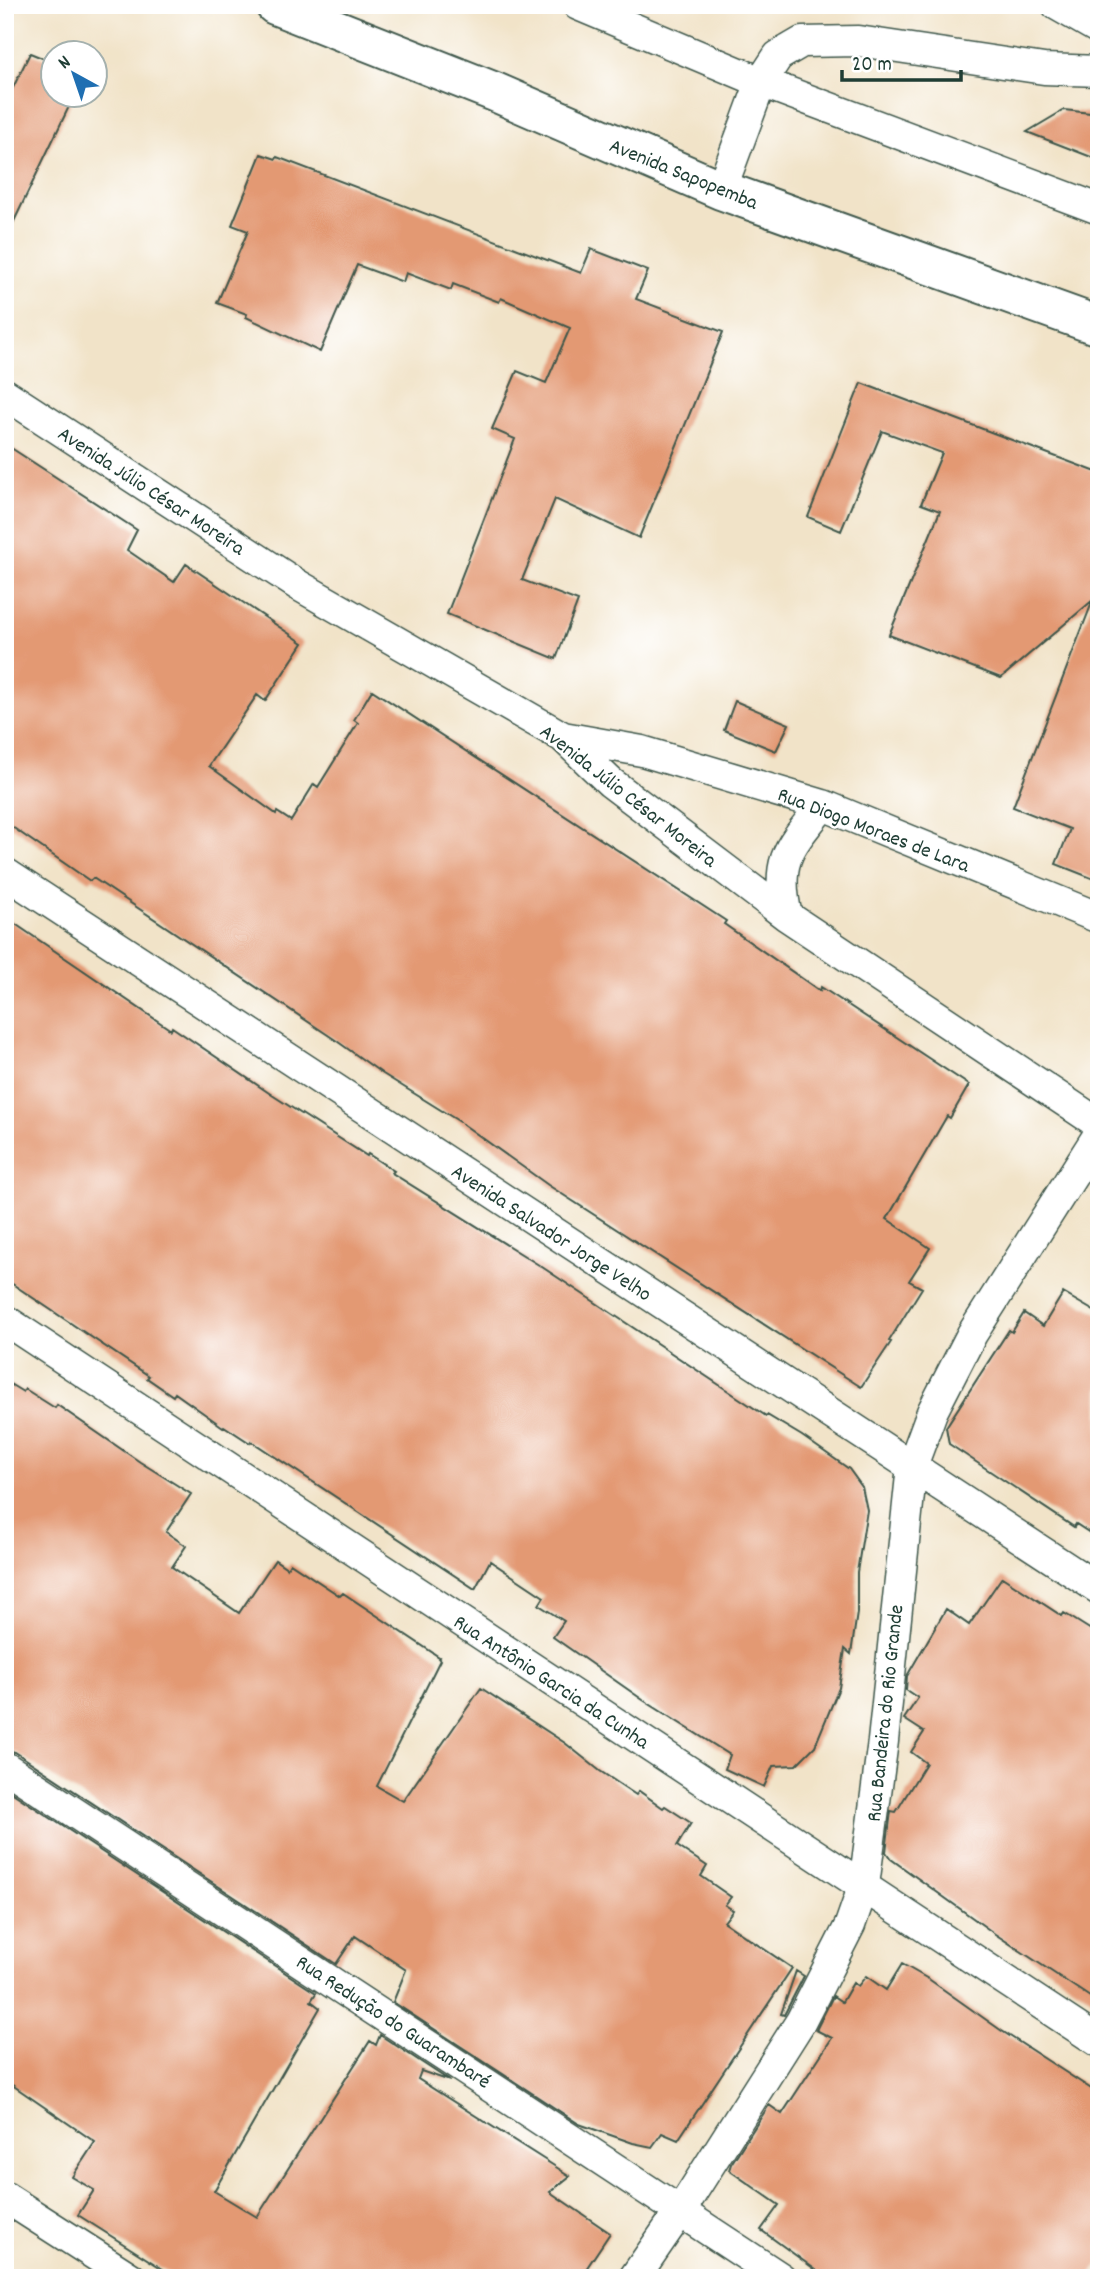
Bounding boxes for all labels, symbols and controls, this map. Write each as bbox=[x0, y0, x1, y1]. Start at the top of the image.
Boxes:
north arrow bbox=[38, 38, 108, 108]
scale bar bbox=[842, 38, 960, 82]
text: N bbox=[53, 50, 78, 77]
text: 20 m bbox=[852, 51, 892, 81]
street label: Avenida Sapopemba bbox=[604, 132, 763, 220]
street label: Avenida Júlio César Moreira bbox=[51, 421, 251, 565]
street label: Avenida Júlio César Moreira bbox=[532, 718, 723, 877]
street label: Rua Diogo Moraes de Lara bbox=[773, 781, 974, 883]
street label: Avenida Salvador Jorge Velho bbox=[444, 1158, 656, 1311]
street label: Rua Bandeira do Rio Grande bbox=[861, 1603, 913, 1823]
street label: Rua Antônio Garcia da Cunha bbox=[447, 1609, 655, 1759]
street label: Rua Redução do Guarambaré bbox=[289, 1949, 496, 2098]

